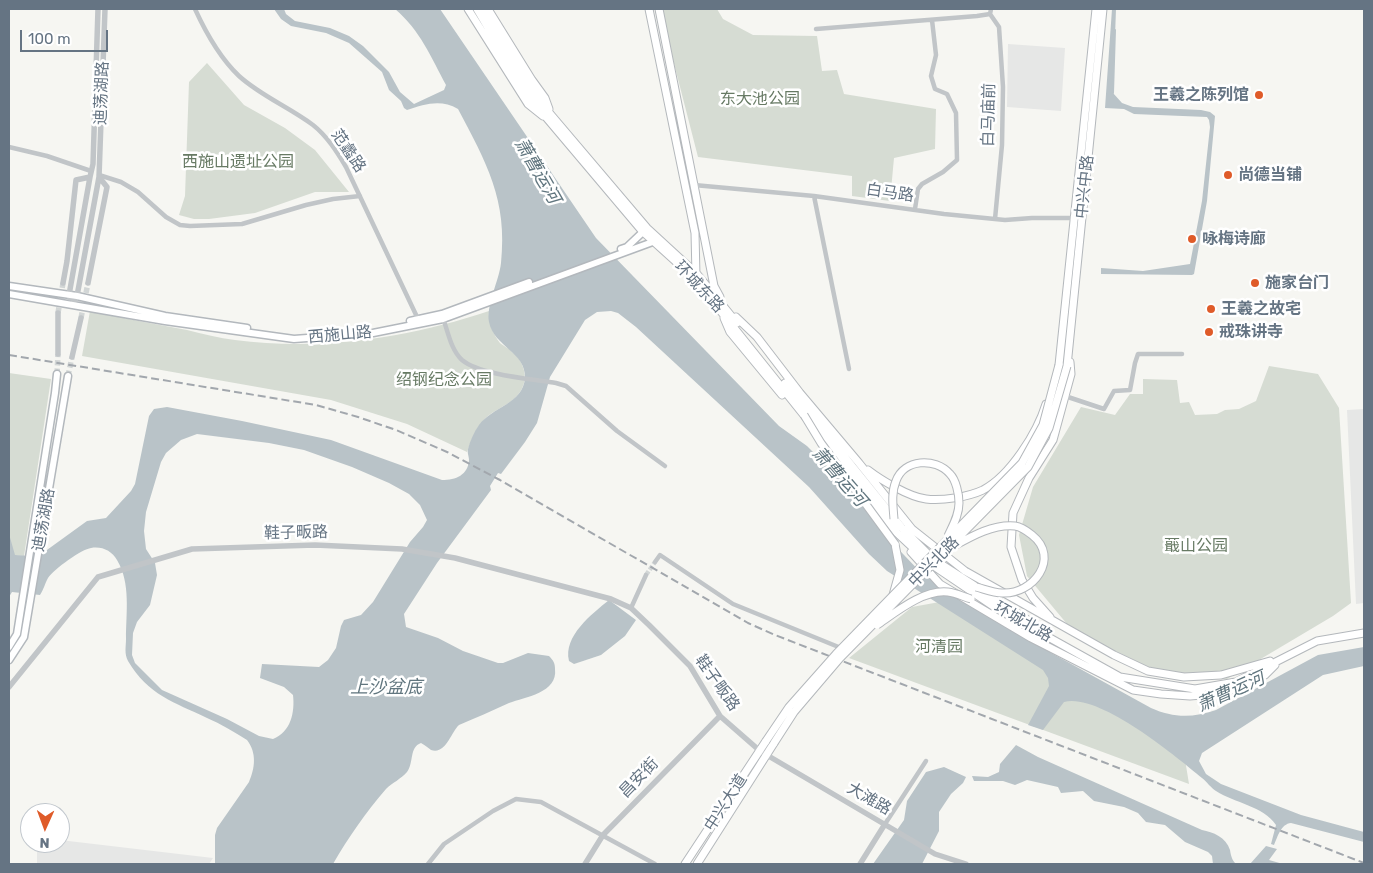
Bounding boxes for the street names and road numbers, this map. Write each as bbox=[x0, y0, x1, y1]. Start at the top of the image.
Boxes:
street label: 迪荡湖路 bbox=[91, 61, 113, 125]
street label: 白马庙前 bbox=[979, 83, 999, 147]
street label: 范蠡路 bbox=[327, 126, 369, 176]
street label: 中兴中路 bbox=[1072, 154, 1098, 220]
street label: 白马路 bbox=[865, 180, 915, 206]
street label: 环城东路 bbox=[670, 257, 728, 317]
street label: 西施山路 bbox=[307, 323, 373, 347]
street label: 迪荡湖路 bbox=[29, 487, 59, 553]
street label: 鞋子畈路 bbox=[264, 523, 328, 543]
street label: 中兴北路 bbox=[905, 533, 963, 591]
street label: 环城北路 bbox=[990, 598, 1056, 646]
street label: 鞋子畈路 bbox=[691, 651, 743, 715]
street label: 昌安街 bbox=[615, 754, 663, 802]
street label: 中兴大道 bbox=[701, 771, 751, 835]
street label: 大滩路 bbox=[843, 779, 895, 819]

